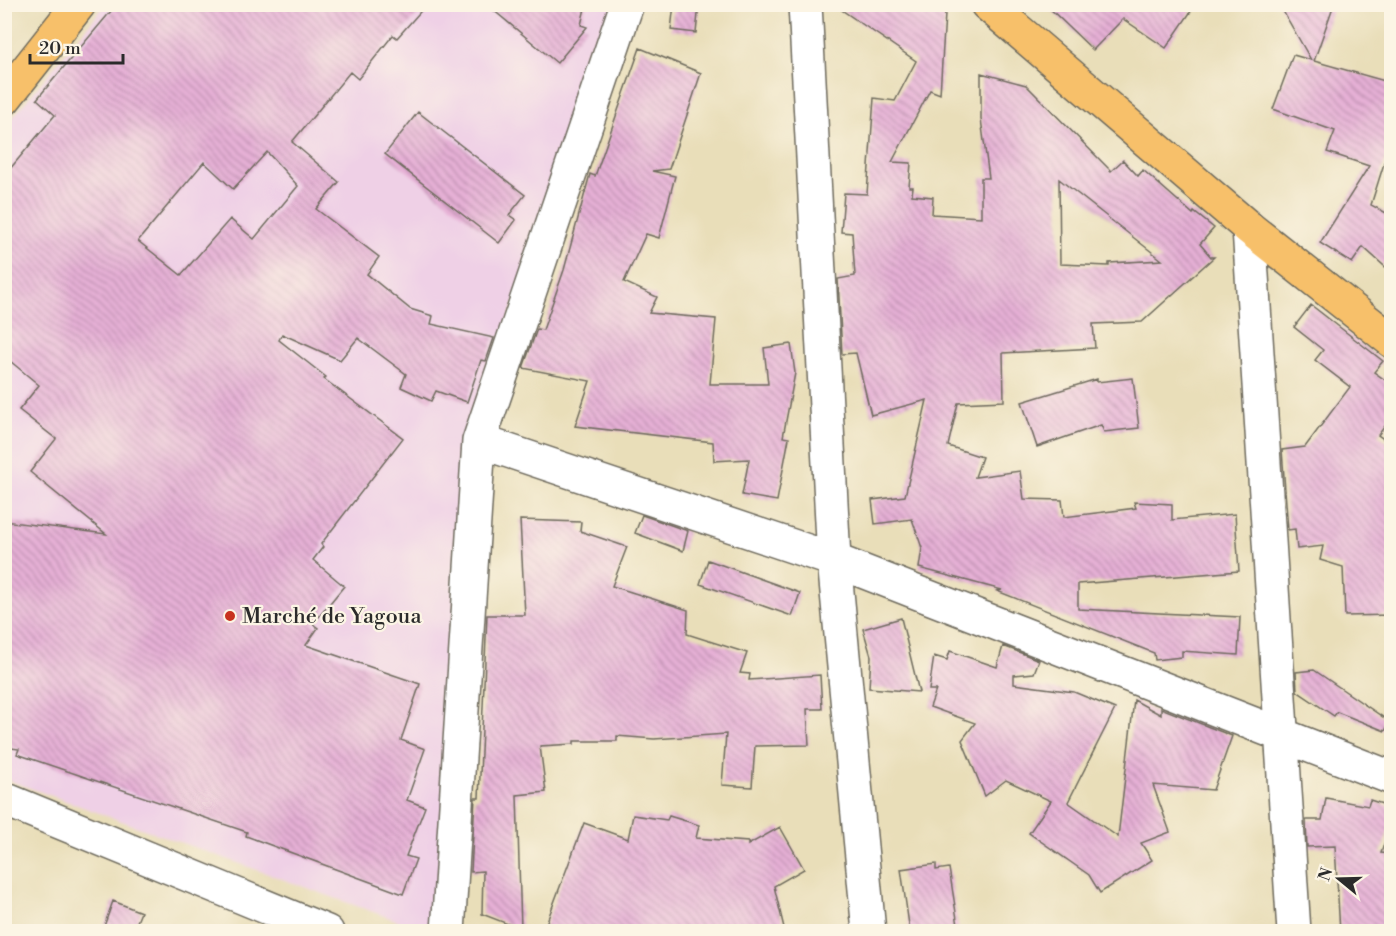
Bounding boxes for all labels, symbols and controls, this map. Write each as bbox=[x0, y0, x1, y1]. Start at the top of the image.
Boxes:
scale bar bbox=[30, 27, 123, 65]
text: 20 m bbox=[39, 37, 81, 60]
place label: Marché de Yagoua bbox=[242, 603, 422, 630]
marker: Marché de Yagoua bbox=[223, 609, 237, 623]
north arrow bbox=[1309, 849, 1369, 909]
text: N bbox=[1314, 865, 1337, 884]

